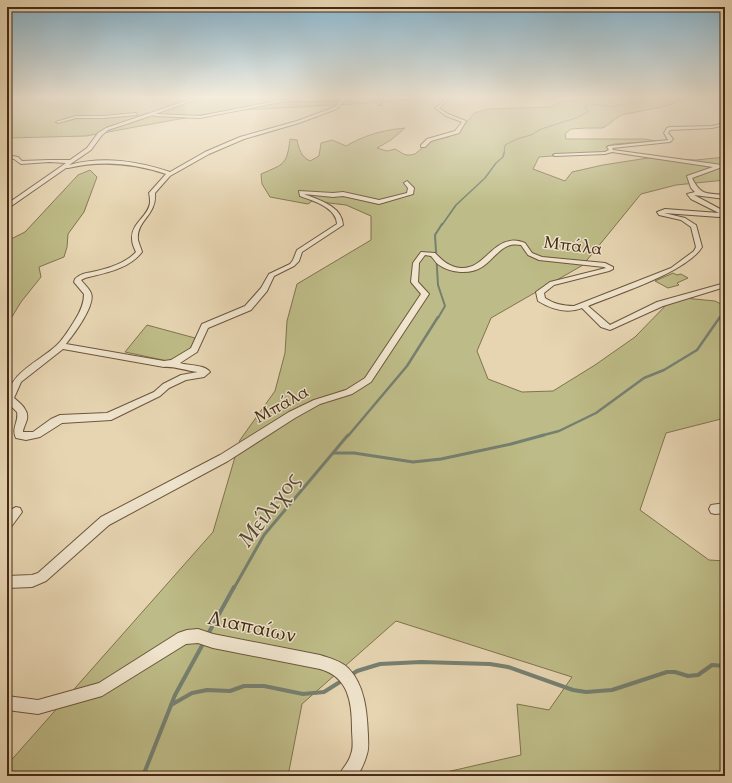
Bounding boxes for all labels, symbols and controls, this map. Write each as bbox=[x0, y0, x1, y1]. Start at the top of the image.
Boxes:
street label: Μπάλα bbox=[543, 231, 603, 260]
street label: Μπάλα bbox=[250, 380, 312, 429]
water label: Μείλιχος bbox=[231, 466, 307, 553]
street label: Λιαπαίων bbox=[205, 604, 299, 649]

